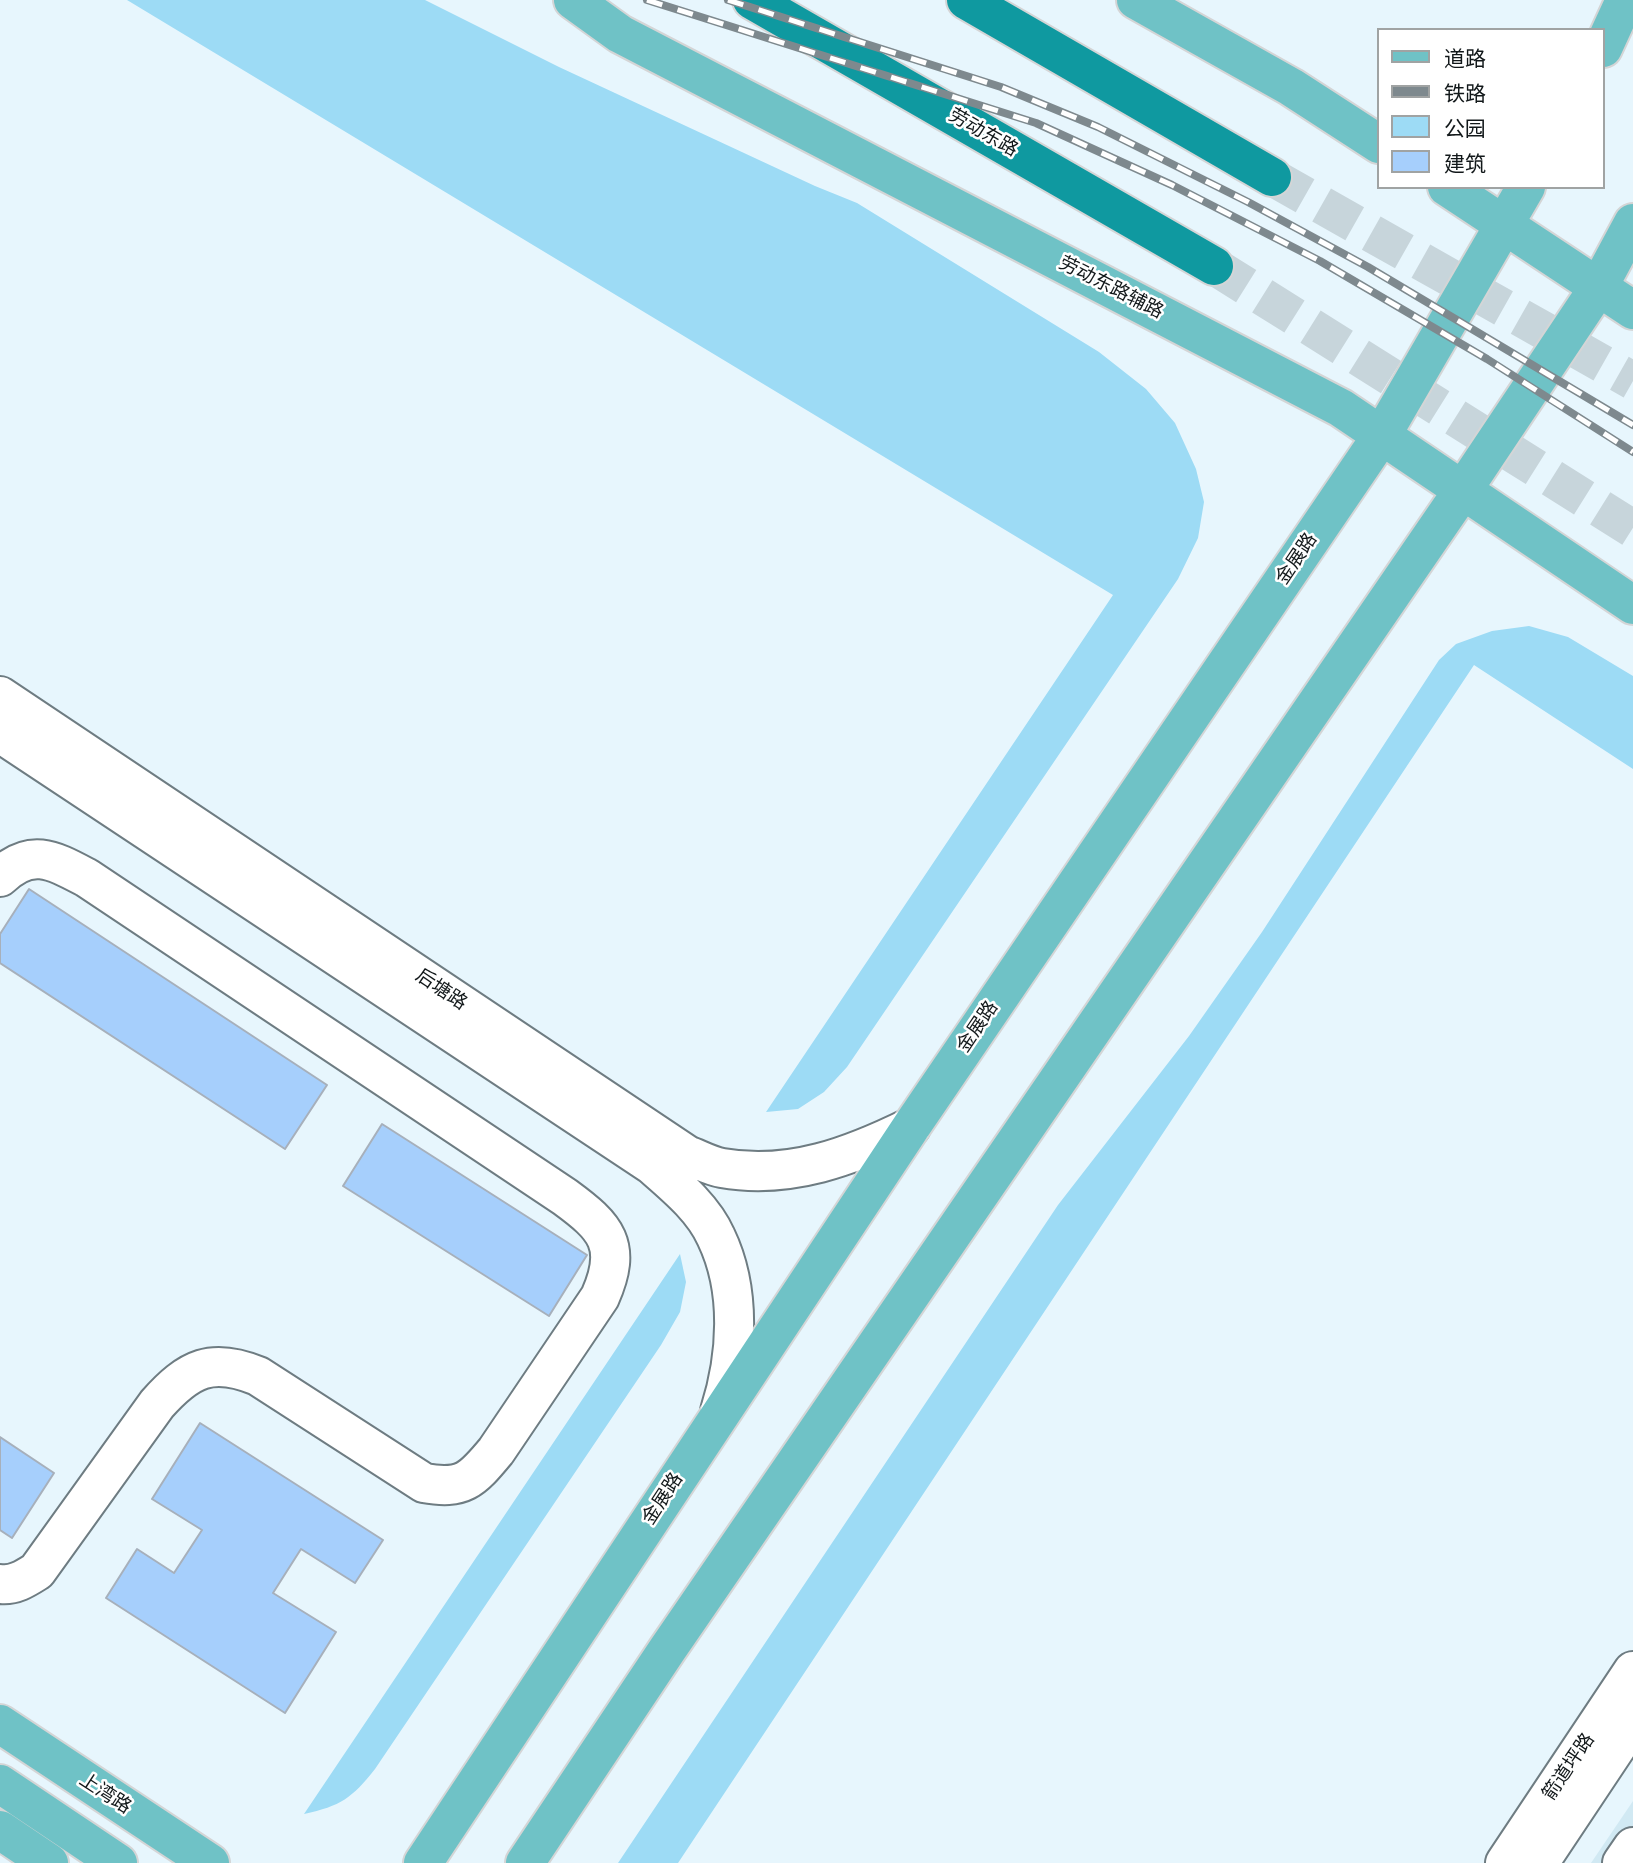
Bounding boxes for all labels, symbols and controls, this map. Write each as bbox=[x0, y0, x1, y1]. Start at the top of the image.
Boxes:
legend bbox=[1378, 28, 1605, 189]
text: 道路 bbox=[1444, 45, 1486, 72]
text: 铁路 bbox=[1444, 80, 1486, 107]
street label: 劳动东路 bbox=[944, 104, 1022, 162]
text: 公园 bbox=[1444, 115, 1486, 142]
text: 建筑 bbox=[1444, 150, 1486, 177]
street label: 劳动东路辅路 bbox=[1055, 252, 1167, 324]
street label: 金展路 bbox=[1272, 529, 1322, 589]
street label: 后塘路 bbox=[411, 965, 471, 1015]
street label: 金展路 bbox=[953, 997, 1003, 1057]
street label: 金展路 bbox=[638, 1469, 688, 1529]
street label: 箭道坪路 bbox=[1538, 1729, 1600, 1805]
street label: 上湾路 bbox=[75, 1769, 135, 1819]

